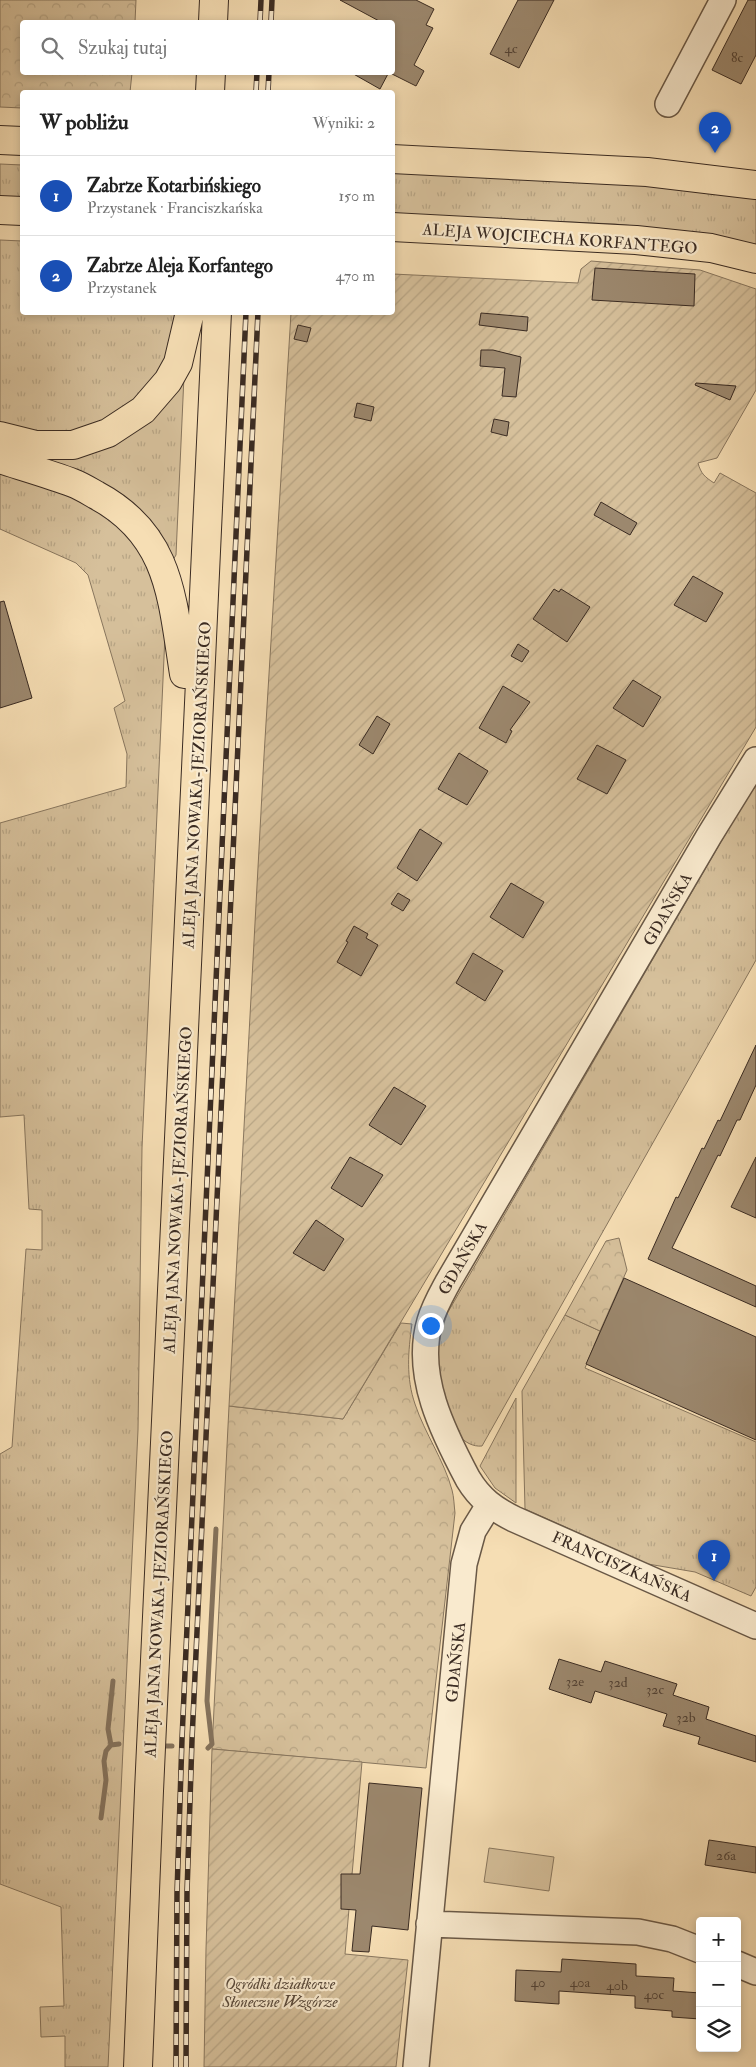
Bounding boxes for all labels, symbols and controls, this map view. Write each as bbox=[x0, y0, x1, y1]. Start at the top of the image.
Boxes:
search box bbox=[20, 20, 395, 75]
icon: search bbox=[38, 34, 66, 62]
text: Szukaj tutaj bbox=[78, 36, 167, 60]
house number: 4c bbox=[504, 40, 518, 57]
house number: 8c bbox=[731, 49, 743, 66]
text: W pobliżu bbox=[40, 109, 129, 136]
pin: 2 bbox=[699, 112, 731, 153]
text: Wyniki: 2 bbox=[313, 113, 375, 133]
text: Zabrze Kotarbińskiego bbox=[87, 174, 261, 198]
text: 1 bbox=[53, 186, 59, 206]
text: 150 m bbox=[338, 186, 375, 206]
text: Przystanek · Franciszkańska bbox=[87, 198, 263, 218]
street label: ALEJA WOJCIECHA KORFANTEGO bbox=[421, 219, 698, 260]
text: Zabrze Aleja Korfantego bbox=[87, 254, 273, 278]
text: 2 bbox=[52, 266, 60, 286]
text: 470 m bbox=[335, 266, 375, 286]
text: Przystanek bbox=[87, 278, 157, 298]
street label: ALEJA JANA NOWAKA-JEZIORAŃSKIEGO bbox=[178, 621, 217, 950]
street label: GDAŃSKA bbox=[639, 869, 697, 950]
street label: ALEJA JANA NOWAKA-JEZIORAŃSKIEGO bbox=[159, 1026, 198, 1355]
street label: GDAŃSKA bbox=[434, 1218, 492, 1299]
your location bbox=[418, 1313, 444, 1339]
street label: ALEJA JANA NOWAKA-JEZIORAŃSKIEGO bbox=[140, 1430, 179, 1759]
street label: FRANCISZKAŃSKA bbox=[549, 1527, 695, 1607]
pin: 1 bbox=[698, 1540, 730, 1581]
street label: GDAŃSKA bbox=[442, 1621, 470, 1703]
house number: 32e bbox=[566, 1673, 584, 1690]
house number: 32d bbox=[608, 1674, 628, 1691]
house number: 32c bbox=[646, 1681, 664, 1698]
house number: 32b bbox=[676, 1709, 696, 1726]
house number: 26a bbox=[716, 1847, 736, 1864]
map controls bbox=[696, 1917, 741, 2052]
button: + bbox=[696, 1917, 741, 1962]
button: − bbox=[696, 1962, 741, 2007]
park label: Ogródki działkowe Słoneczne Wzgórze bbox=[221, 1974, 338, 2012]
house number: 40 bbox=[531, 1974, 545, 1991]
house number: 40a bbox=[570, 1974, 590, 1991]
house number: 40b bbox=[606, 1977, 628, 1994]
house number: 40c bbox=[644, 1986, 665, 2003]
button: layers bbox=[696, 2007, 741, 2052]

